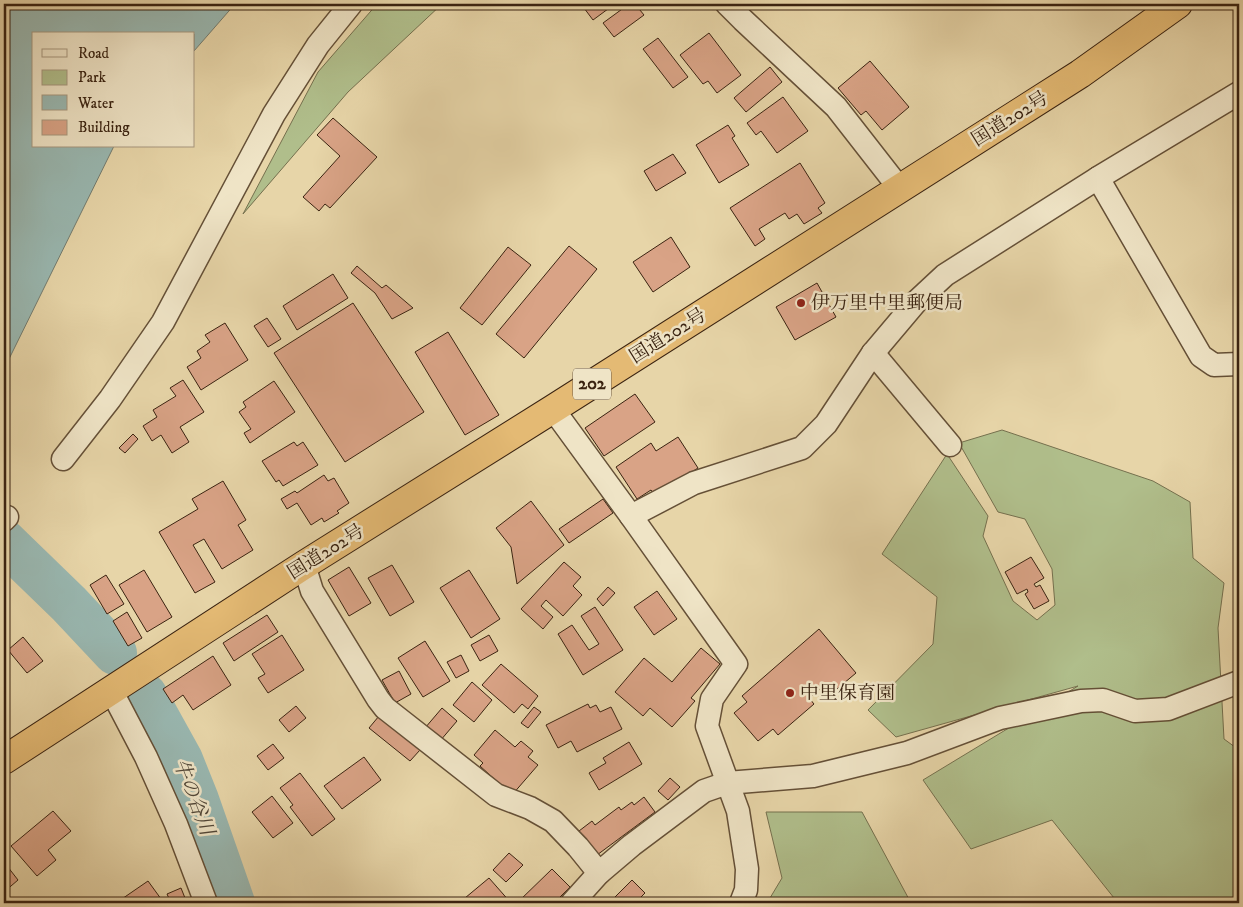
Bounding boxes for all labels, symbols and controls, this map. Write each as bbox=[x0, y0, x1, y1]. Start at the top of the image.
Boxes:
legend bbox=[32, 32, 195, 148]
text: Road bbox=[78, 44, 110, 63]
text: Park bbox=[78, 68, 107, 87]
street label: 国道202号 bbox=[967, 86, 1053, 152]
text: Water bbox=[77, 94, 114, 113]
text: Building bbox=[78, 118, 130, 137]
place label: 伊万里中里郵便局 bbox=[811, 292, 963, 315]
marker: 伊万里中里郵便局 bbox=[795, 297, 807, 309]
street label: 国道202号 bbox=[625, 303, 711, 369]
road number: 202 bbox=[573, 368, 611, 399]
street label: 国道202号 bbox=[283, 519, 369, 585]
place label: 中里保育園 bbox=[800, 682, 895, 705]
marker: 中里保育園 bbox=[784, 687, 796, 699]
water label: 牛の谷川 bbox=[167, 755, 220, 841]

